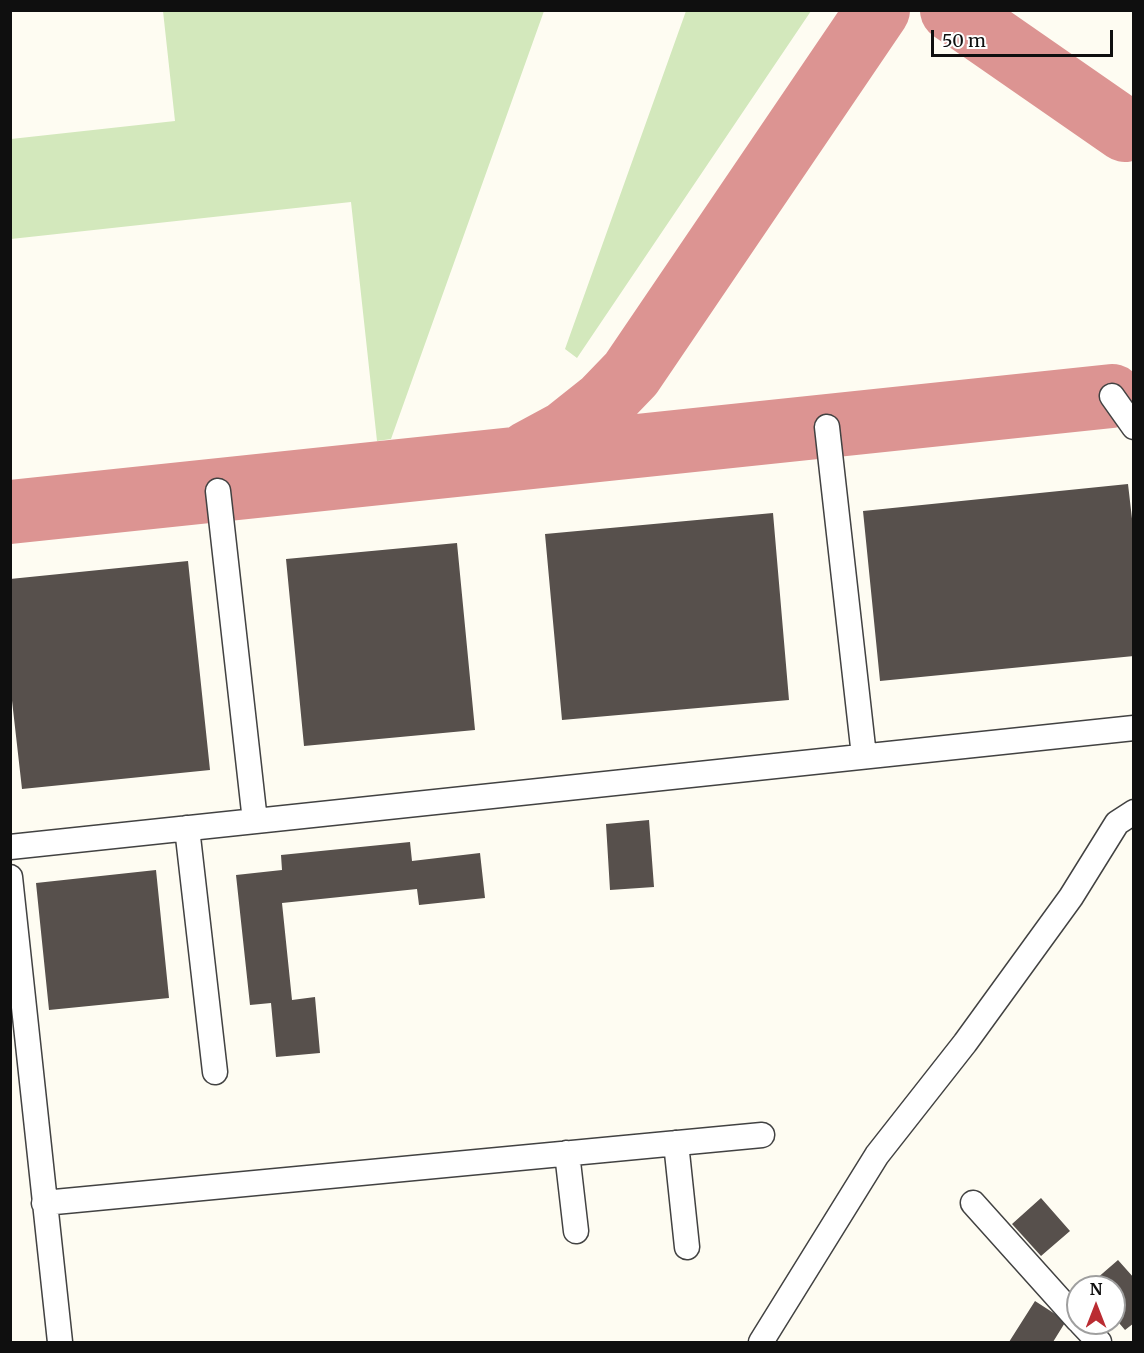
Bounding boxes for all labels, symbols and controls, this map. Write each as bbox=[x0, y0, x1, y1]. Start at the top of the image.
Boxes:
scale bar bbox=[934, 18, 1116, 56]
text: 50 m bbox=[942, 29, 986, 52]
north arrow bbox=[1066, 1275, 1126, 1335]
text: N bbox=[1090, 1279, 1102, 1299]

